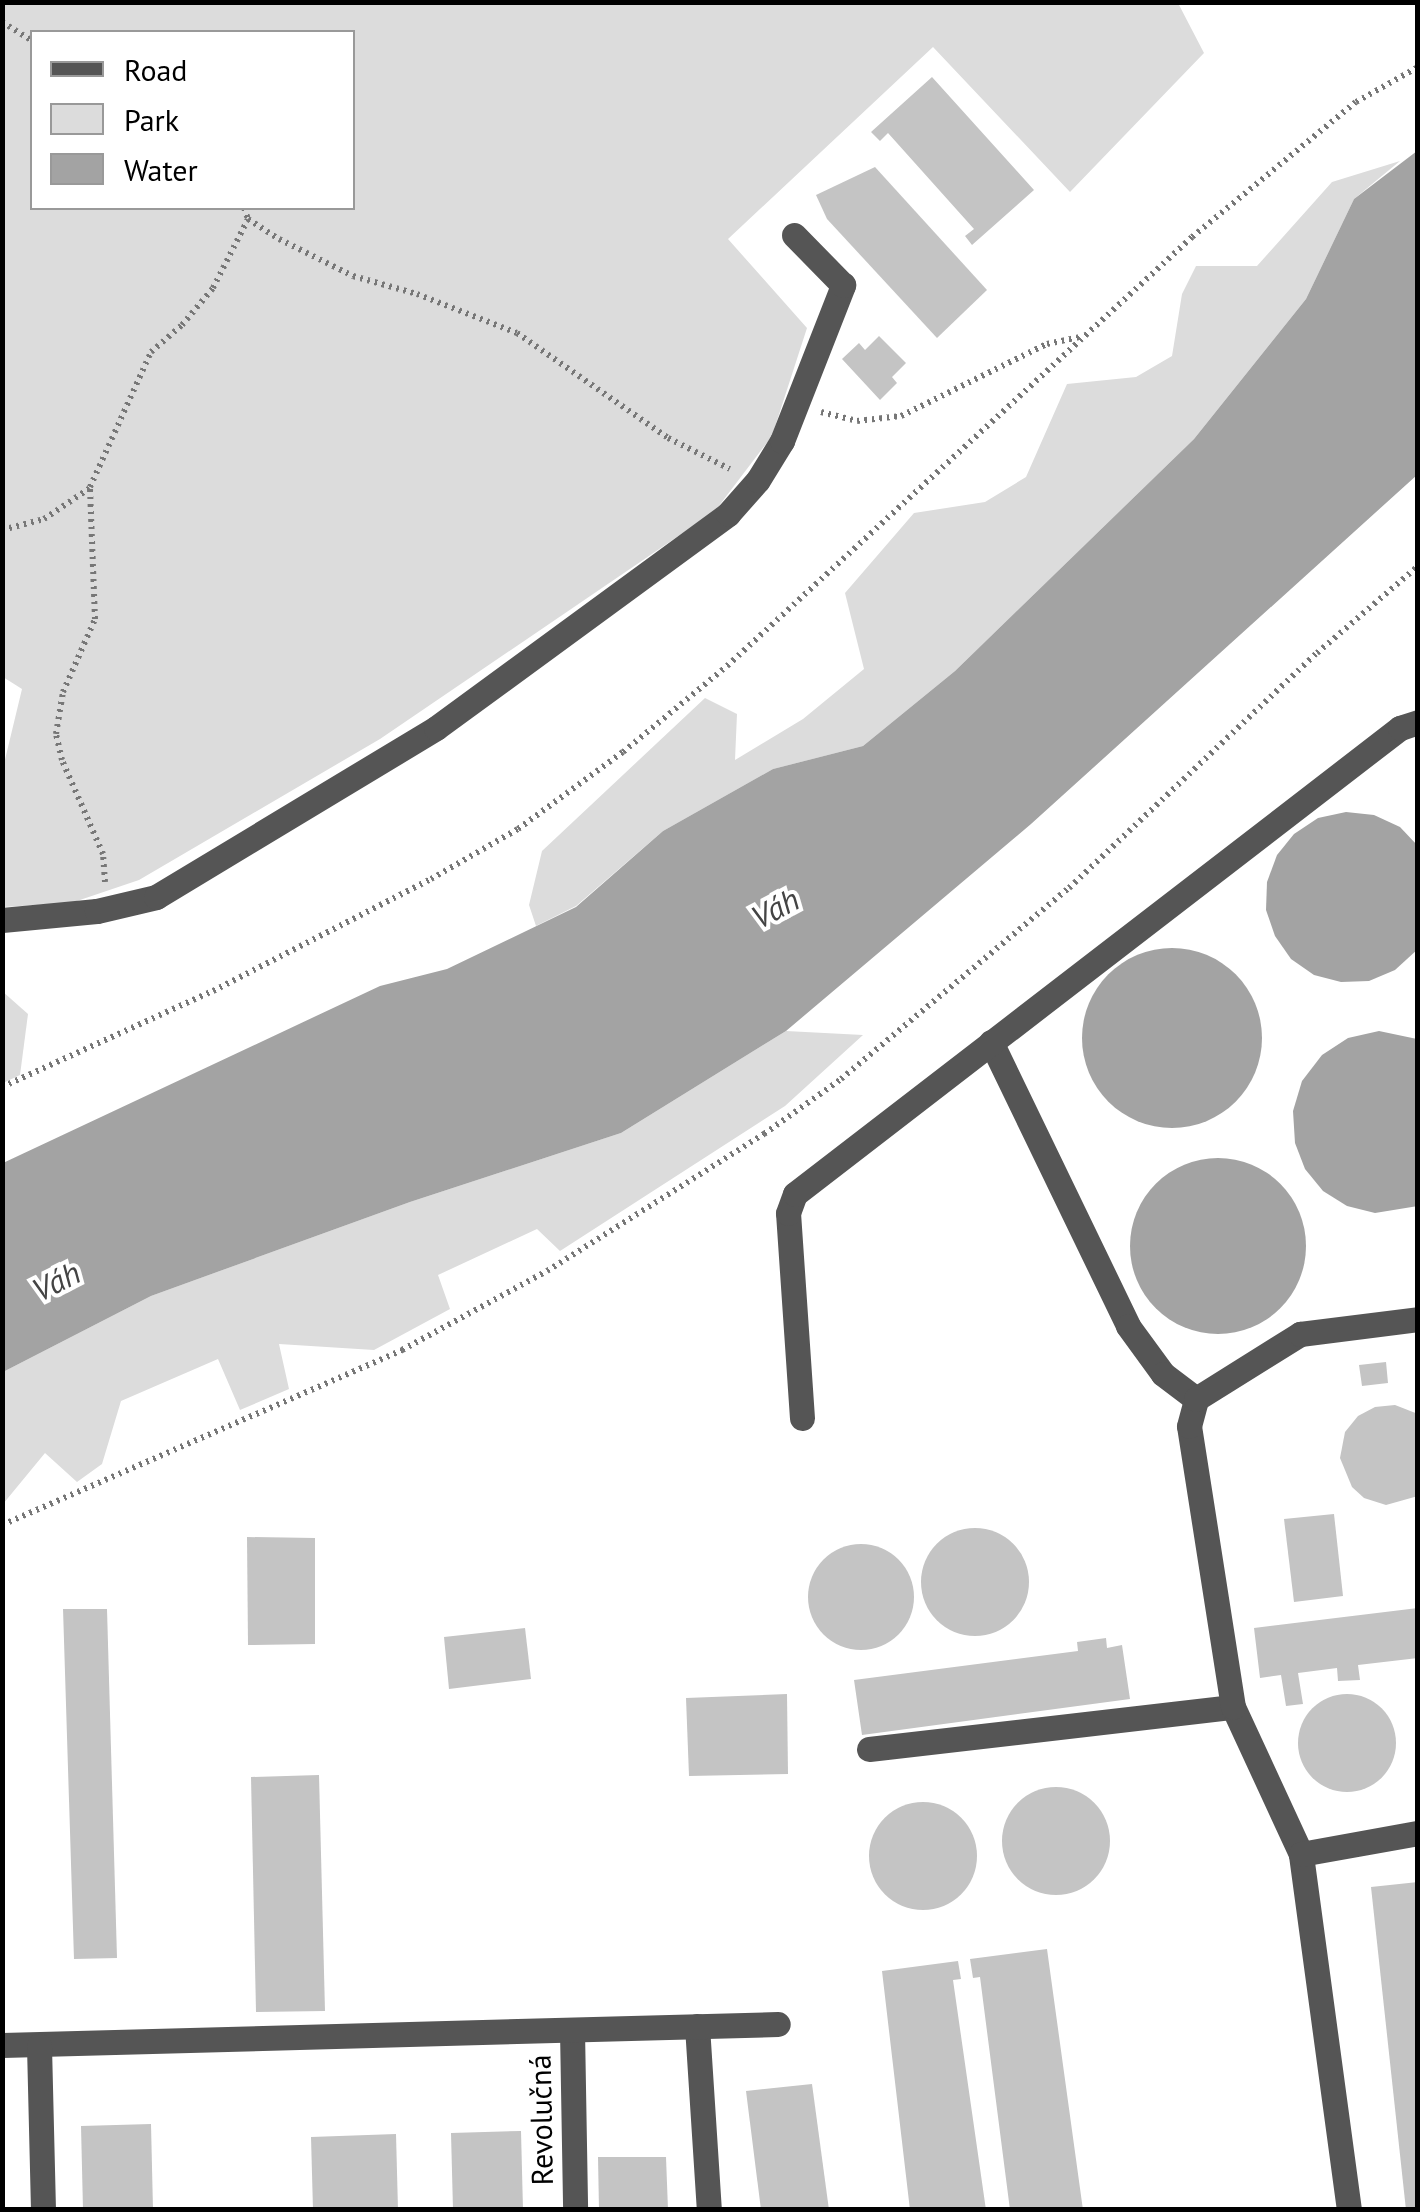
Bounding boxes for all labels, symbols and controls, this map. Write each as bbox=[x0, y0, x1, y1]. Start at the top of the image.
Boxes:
legend bbox=[30, 30, 355, 210]
text: Road bbox=[124, 50, 188, 89]
text: Park bbox=[124, 100, 179, 139]
text: Water bbox=[124, 150, 198, 189]
water label: Váh bbox=[744, 880, 806, 936]
water label: Váh bbox=[26, 1253, 86, 1309]
street label: Revolučná bbox=[522, 2054, 560, 2186]

